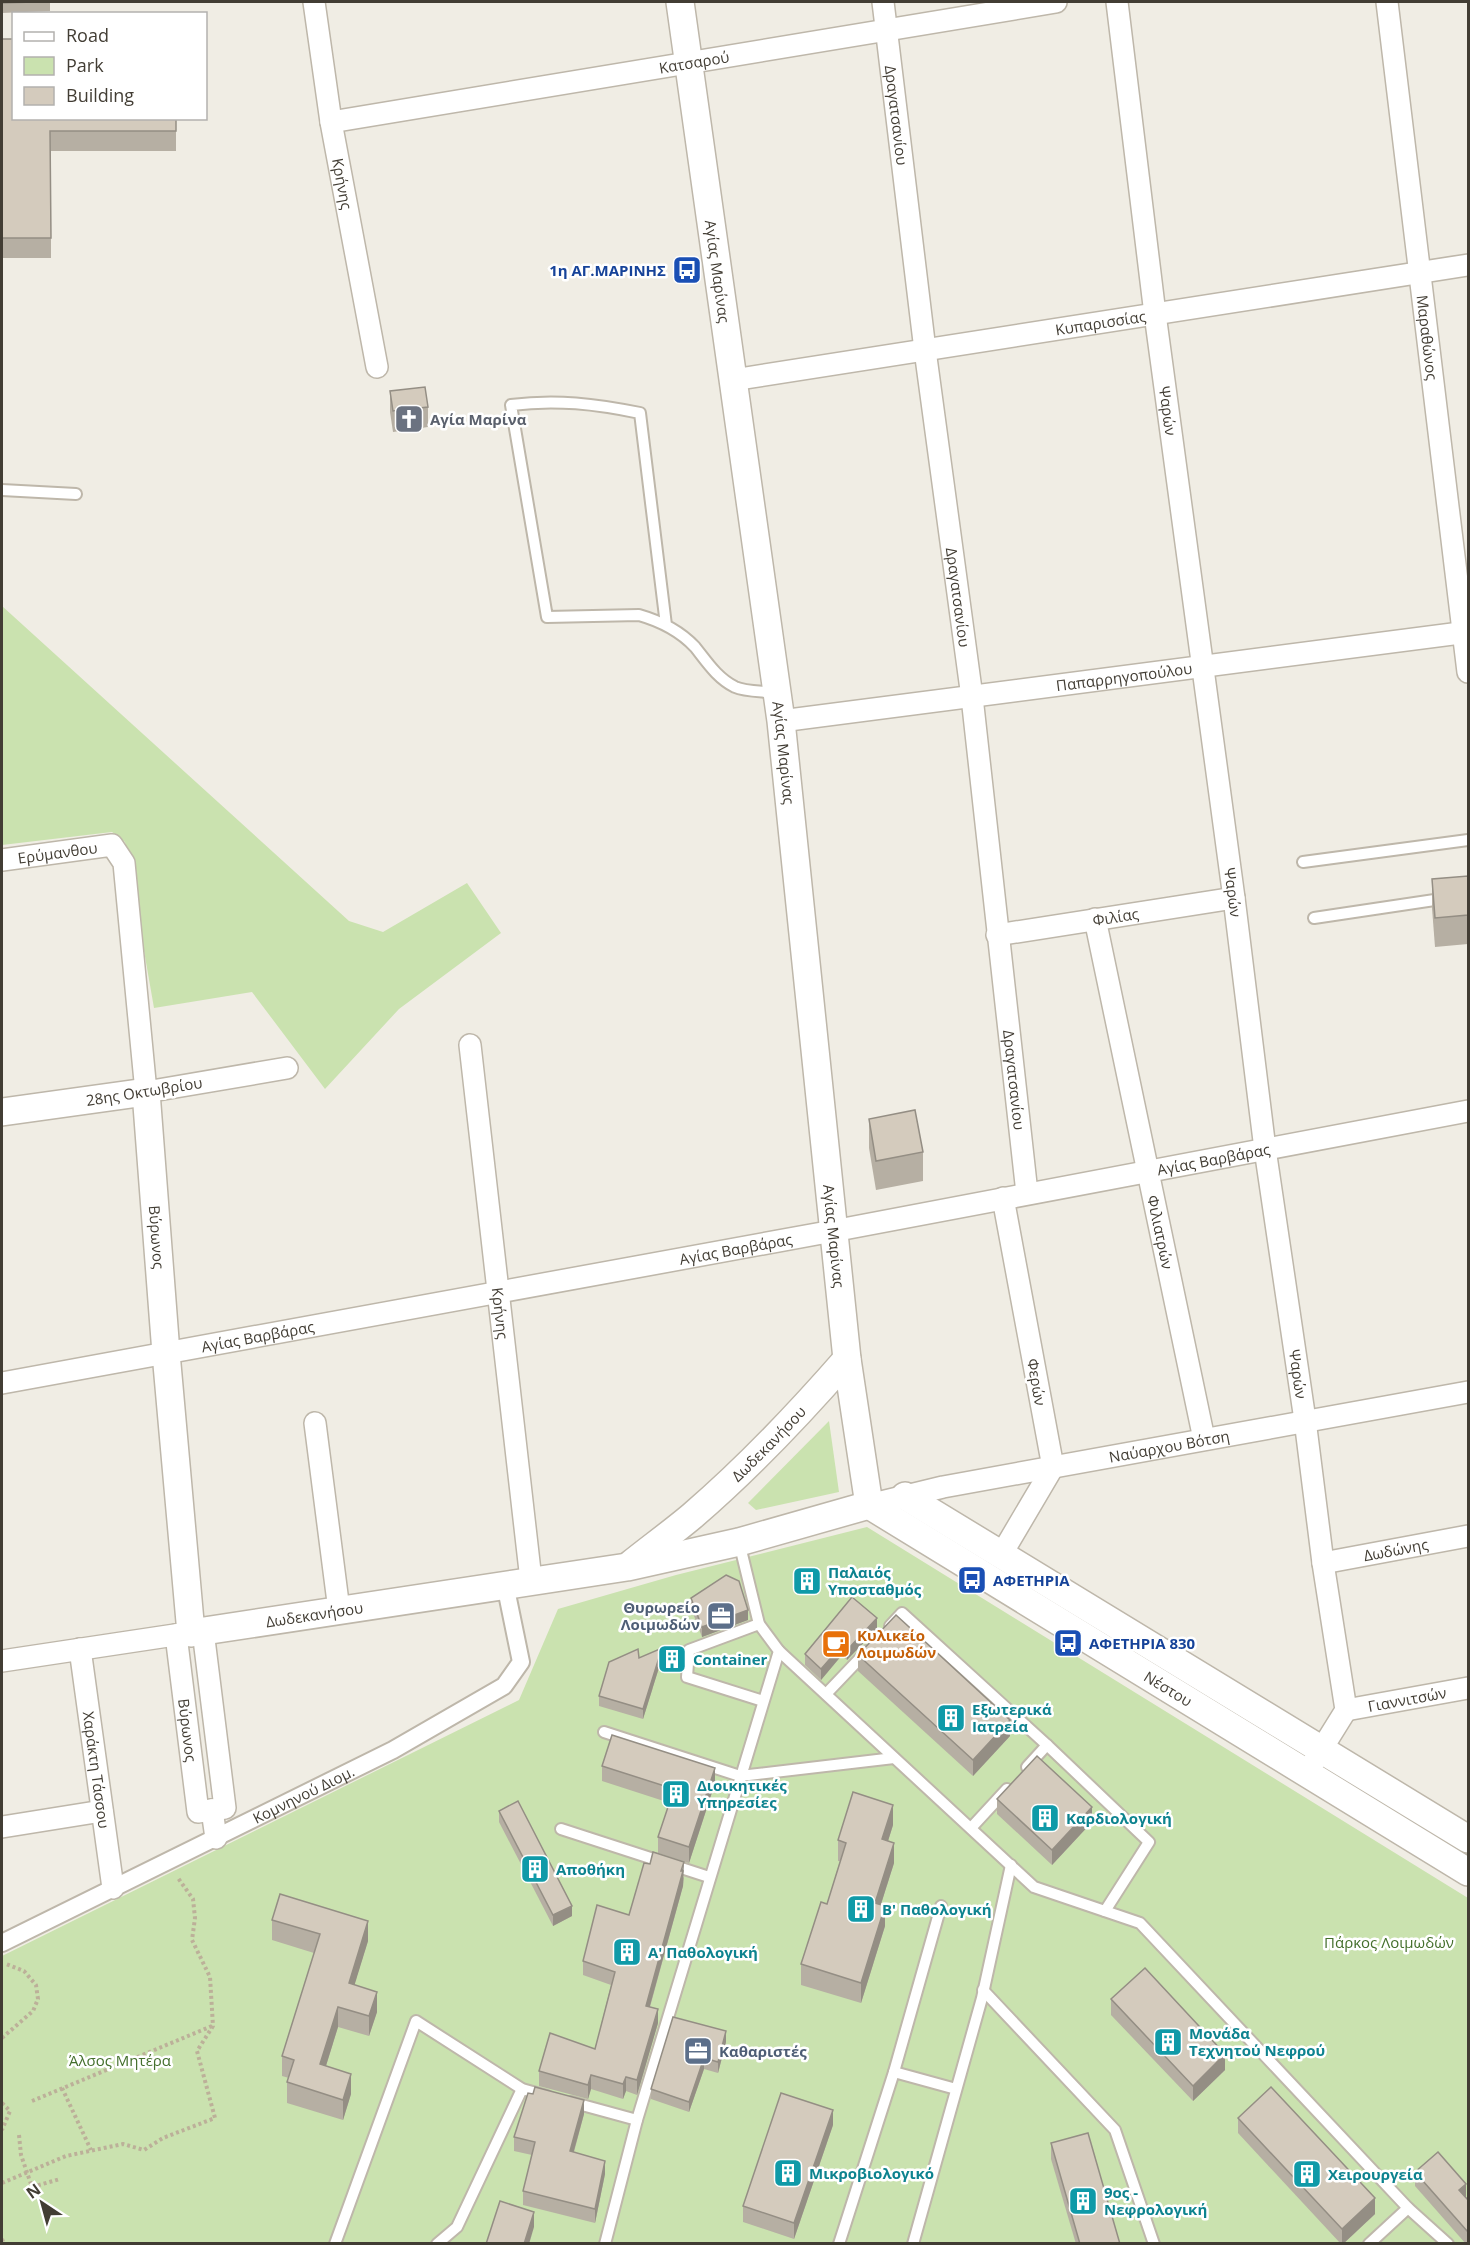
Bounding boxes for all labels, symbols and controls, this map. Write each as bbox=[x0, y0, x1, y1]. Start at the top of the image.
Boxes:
legend bbox=[12, 12, 207, 120]
text: Road bbox=[66, 23, 109, 47]
street label: Κατσαρού bbox=[657, 46, 731, 78]
text: Park bbox=[66, 53, 104, 77]
street label: Δραγατσανίου bbox=[881, 64, 913, 166]
text: Building bbox=[66, 83, 134, 107]
street label: Κρήνης bbox=[328, 156, 357, 211]
street label: Αγίας Μαρίνας bbox=[701, 219, 735, 324]
bus stop icon: 1η ΑΓ.ΜΑΡΙΝΗΣ bbox=[671, 254, 703, 286]
place label: 1η ΑΓ.ΜΑΡΙΝΗΣ bbox=[549, 260, 666, 280]
street label: Μαραθώνος bbox=[1412, 294, 1443, 381]
street label: Κυπαρισσίας bbox=[1054, 306, 1147, 339]
street label: Ψαρών bbox=[1155, 385, 1181, 437]
church icon: Αγία Μαρίνα bbox=[393, 403, 425, 435]
place label: Αγία Μαρίνα bbox=[430, 409, 527, 429]
street label: Δραγατσανίου bbox=[942, 546, 975, 648]
street label: Παπαρρηγοπούλου bbox=[1055, 658, 1193, 695]
street label: Αγίας Μαρίνας bbox=[768, 700, 800, 805]
street label: Ερύμανθου bbox=[16, 837, 99, 868]
street label: Ψαρών bbox=[1220, 866, 1246, 918]
street label: Φιλίας bbox=[1091, 903, 1140, 930]
street label: Δραγατσανίου bbox=[999, 1029, 1030, 1131]
street label: 28ης Οκτωβρίου bbox=[84, 1072, 204, 1110]
street label: Αγίας Βαρβάρας bbox=[1155, 1139, 1272, 1180]
street label: Αγίας Μαρίνας bbox=[819, 1183, 850, 1289]
street label: Φιλιατρών bbox=[1143, 1193, 1178, 1271]
street label: Βύρωνος bbox=[145, 1205, 170, 1270]
street label: Αγίας Βαρβάρας bbox=[678, 1229, 794, 1269]
street label: Κρήνης bbox=[488, 1286, 513, 1340]
street label: Αγίας Βαρβάρας bbox=[200, 1316, 316, 1356]
street label: Ψαρών bbox=[1285, 1348, 1312, 1400]
street label: Φερών bbox=[1023, 1357, 1051, 1407]
street label: Δωδεκανήσου bbox=[727, 1402, 810, 1486]
street label: Ναύαρχου Βότση bbox=[1107, 1425, 1231, 1467]
street label: Δωδώνης bbox=[1362, 1534, 1430, 1565]
place label: Παλαιός Υποσταθμός bbox=[828, 1562, 922, 1599]
bus stop icon: ΑΦΕΤΗΡΙΑ bbox=[956, 1564, 988, 1596]
building icon: Παλαιός Υποσταθμός bbox=[791, 1565, 823, 1597]
place label: ΑΦΕΤΗΡΙΑ bbox=[993, 1570, 1070, 1590]
street label: Δωδεκανήσου bbox=[264, 1597, 364, 1632]
place label: Θυρωρείο Λοιμωδών bbox=[621, 1597, 700, 1634]
office icon: Θυρωρείο Λοιμωδών bbox=[705, 1600, 737, 1632]
place label: Κυλικείο Λοιμωδών bbox=[857, 1625, 936, 1662]
bus stop icon: ΑΦΕΤΗΡΙΑ 830 bbox=[1052, 1627, 1084, 1659]
cafe icon: Κυλικείο Λοιμωδών bbox=[820, 1628, 852, 1660]
place label: ΑΦΕΤΗΡΙΑ 830 bbox=[1089, 1633, 1196, 1653]
building icon: Container bbox=[656, 1643, 688, 1675]
place label: Container bbox=[693, 1649, 768, 1669]
street label: Νέστου bbox=[1140, 1666, 1196, 1711]
street label: Γιαννιτσών bbox=[1366, 1682, 1448, 1716]
street label: Βύρωνος bbox=[174, 1697, 202, 1763]
place label: Εξωτερικά Ιατρεία bbox=[972, 1699, 1052, 1736]
building icon: Εξωτερικά Ιατρεία bbox=[935, 1702, 967, 1734]
street label: Χαράκτη Τάσσου bbox=[79, 1710, 115, 1830]
street label: Κομνηνού Διομ. bbox=[249, 1761, 358, 1828]
place label: Διοικητικές Υπηρεσίες bbox=[697, 1775, 787, 1812]
building icon: Διοικητικές Υπηρεσίες bbox=[660, 1778, 692, 1810]
building icon: Καρδιολογική bbox=[1029, 1802, 1061, 1834]
place label: Καρδιολογική bbox=[1066, 1808, 1172, 1828]
building icon: Αποθήκη bbox=[519, 1853, 551, 1885]
place label: Αποθήκη bbox=[556, 1859, 625, 1879]
building icon: Β' Παθολογική bbox=[845, 1893, 877, 1925]
place label: Β' Παθολογική bbox=[882, 1899, 992, 1919]
park label: Πάρκος Λοιμωδών bbox=[1324, 1932, 1454, 1952]
building icon: Α' Παθολογική bbox=[611, 1936, 643, 1968]
place label: Α' Παθολογική bbox=[648, 1942, 758, 1962]
place label: Μονάδα Τεχνητού Νεφρού bbox=[1189, 2023, 1325, 2060]
building icon: Μονάδα Τεχνητού Νεφρού bbox=[1152, 2026, 1184, 2058]
office icon: Καθαριστές bbox=[682, 2035, 714, 2067]
place label: Καθαριστές bbox=[719, 2041, 807, 2061]
park label: Άλσος Μητέρα bbox=[69, 2050, 171, 2070]
building icon: Μικροβιολογικό bbox=[772, 2157, 804, 2189]
building icon: Χειρουργεία bbox=[1291, 2158, 1323, 2190]
place label: Μικροβιολογικό bbox=[809, 2163, 934, 2183]
place label: Χειρουργεία bbox=[1328, 2164, 1423, 2184]
north arrow bbox=[12, 2173, 72, 2233]
text: N bbox=[21, 2178, 45, 2204]
place label: 9ος - Νεφρολογική bbox=[1104, 2182, 1207, 2219]
building icon: 9ος - Νεφρολογική bbox=[1067, 2185, 1099, 2217]

